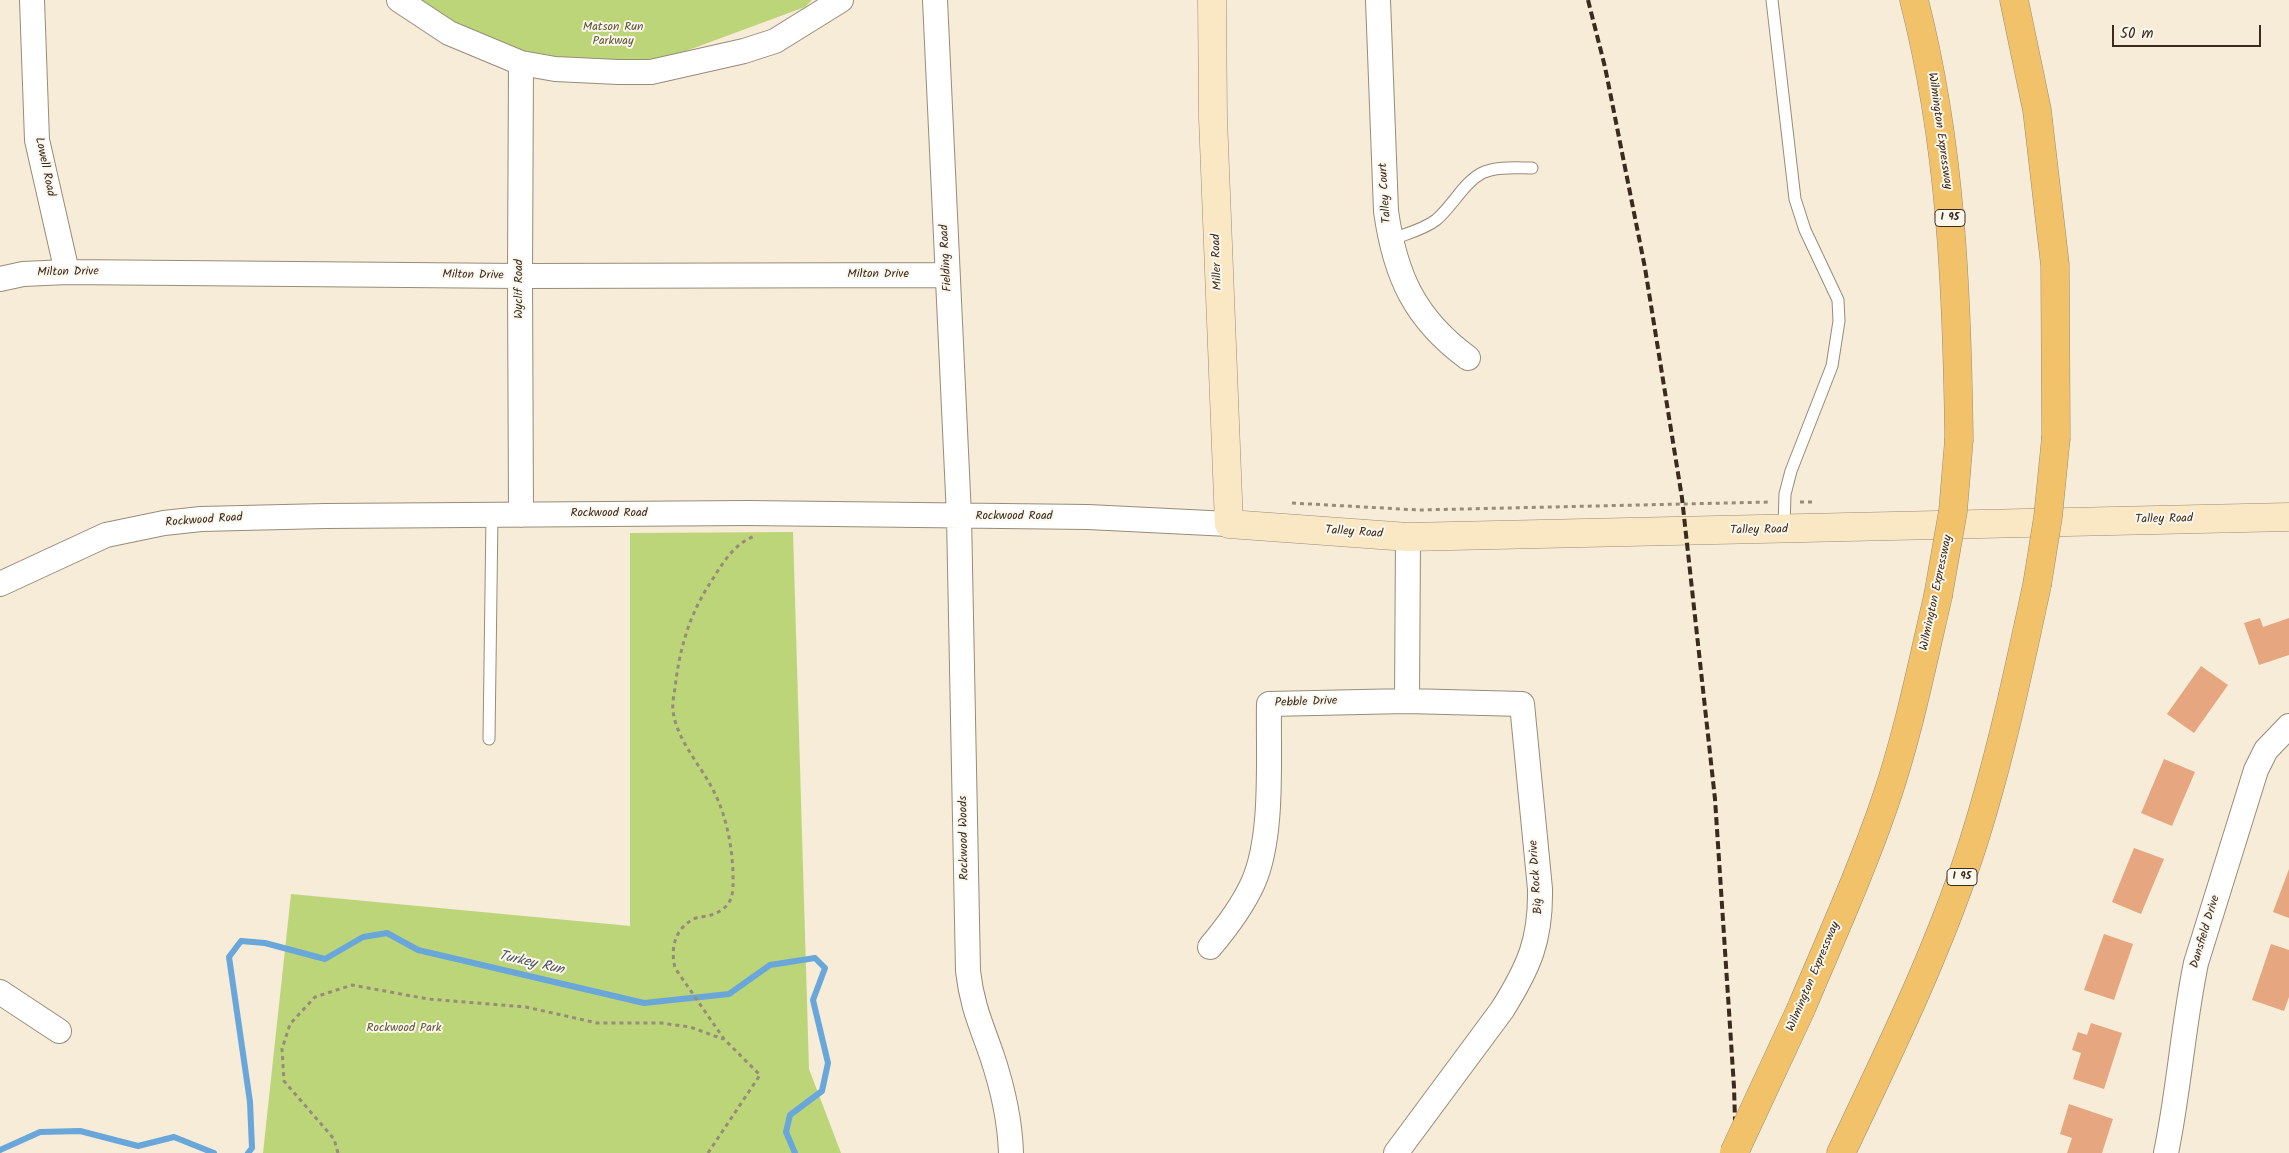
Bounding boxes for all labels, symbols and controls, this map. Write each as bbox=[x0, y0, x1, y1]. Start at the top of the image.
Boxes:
scale bar bbox=[2114, 15, 2263, 47]
park label: Matson Run Parkway bbox=[583, 21, 643, 49]
text: 50 m bbox=[2120, 22, 2154, 46]
street label: Wilmington Expressway bbox=[1924, 72, 1954, 190]
street label: Lowell Road bbox=[31, 136, 57, 198]
street label: Talley Court bbox=[1377, 162, 1395, 224]
road number: I 95 bbox=[1935, 210, 1965, 227]
street label: Fielding Road bbox=[938, 224, 956, 292]
street label: Miller Road bbox=[1210, 234, 1226, 290]
street label: Wyclif Road bbox=[513, 259, 527, 319]
street label: Milton Drive bbox=[37, 265, 99, 281]
street label: Milton Drive bbox=[442, 268, 504, 284]
street label: Milton Drive bbox=[847, 268, 909, 282]
street label: Rockwood Road bbox=[570, 507, 648, 521]
street label: Rockwood Road bbox=[975, 510, 1053, 524]
street label: Rockwood Road bbox=[165, 511, 243, 531]
street label: Talley Road bbox=[2135, 512, 2193, 528]
street label: Talley Road bbox=[1730, 523, 1788, 539]
street label: Talley Road bbox=[1325, 524, 1383, 542]
street label: Wilmington Expressway bbox=[1918, 534, 1956, 652]
street label: Pebble Drive bbox=[1274, 695, 1338, 711]
street label: Rockwood Woods bbox=[957, 796, 973, 880]
street label: Big Rock Drive bbox=[1527, 839, 1547, 915]
road number: I 95 bbox=[1947, 869, 1977, 886]
street label: Dansfield Drive bbox=[2188, 894, 2224, 970]
street label: Wilmington Expressway bbox=[1784, 920, 1844, 1034]
water label: Turkey Run bbox=[497, 948, 565, 980]
park label: Rockwood Park bbox=[367, 1022, 441, 1036]

